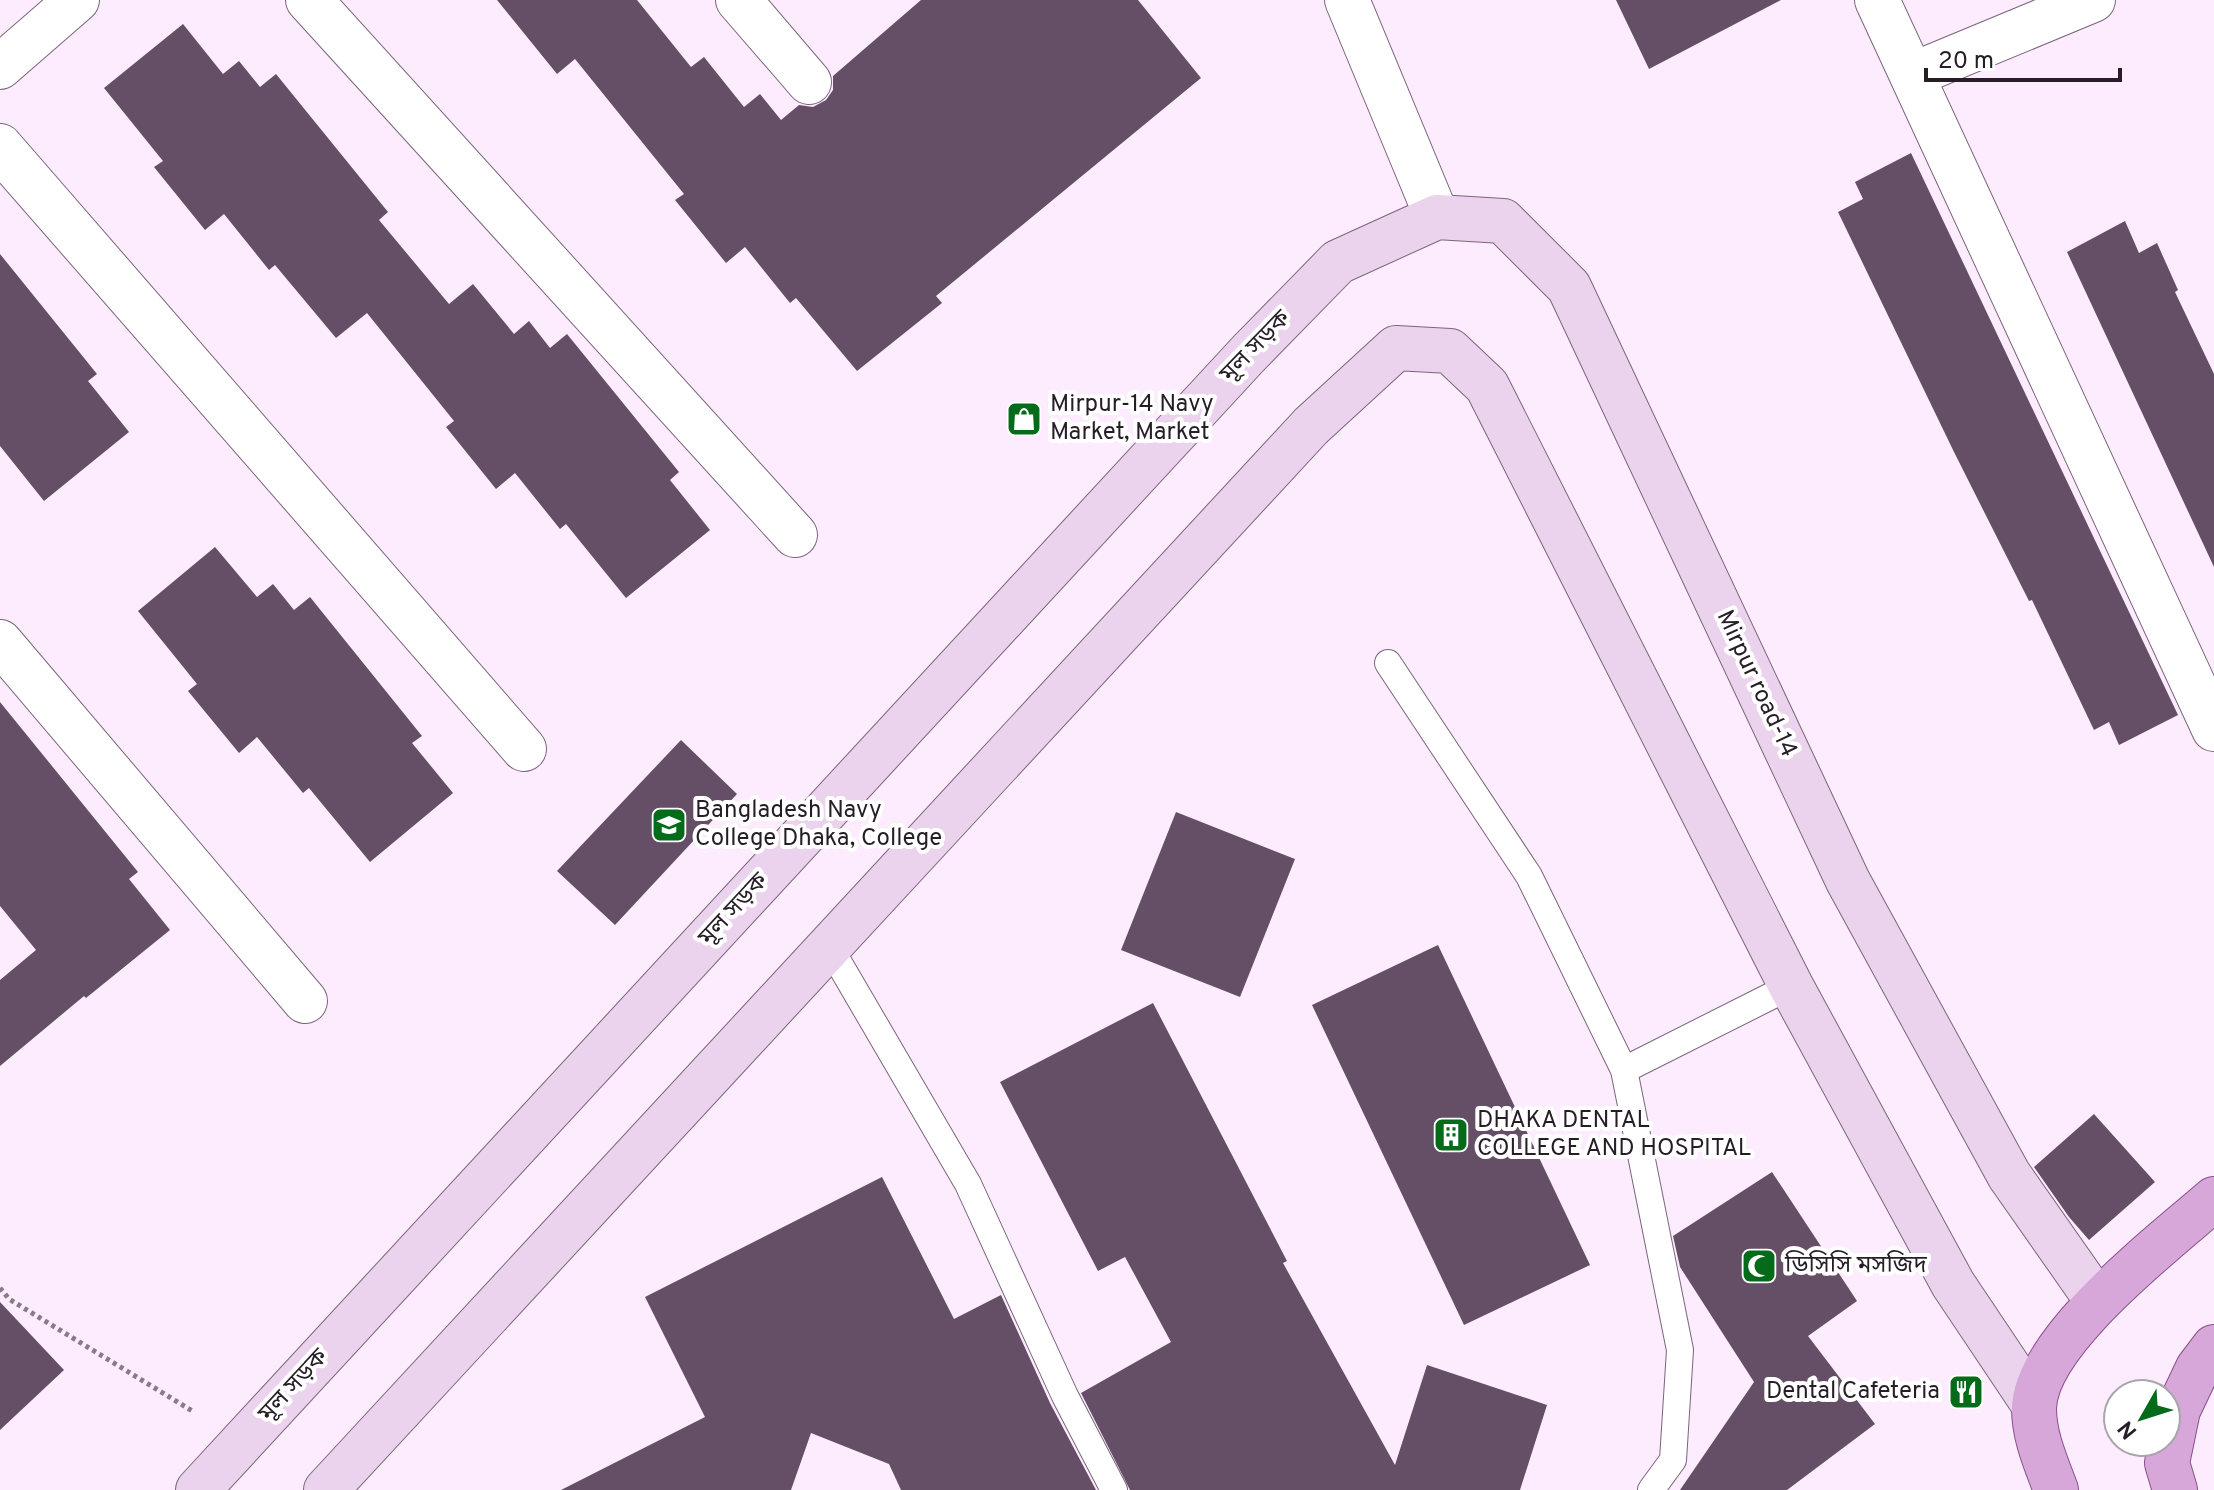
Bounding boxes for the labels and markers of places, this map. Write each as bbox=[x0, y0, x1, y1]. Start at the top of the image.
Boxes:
place label: Mirpur-14 Navy Market, Market bbox=[1050, 390, 1214, 448]
shop icon: Mirpur-14 Navy Market, Market bbox=[1005, 400, 1043, 438]
place label: Bangladesh Navy College Dhaka, College bbox=[695, 796, 942, 854]
school or university icon: Bangladesh Navy College Dhaka, College bbox=[650, 806, 688, 844]
place label: DHAKA DENTAL COLLEGE AND HOSPITAL bbox=[1477, 1106, 1751, 1164]
building icon: DHAKA DENTAL COLLEGE AND HOSPITAL bbox=[1432, 1116, 1470, 1154]
mosque icon: ডিসিসি মসজিদ bbox=[1740, 1247, 1778, 1285]
place label: ডিসিসি মসজিদ bbox=[1784, 1250, 1927, 1281]
restaurant icon: Dental Cafeteria bbox=[1947, 1373, 1985, 1411]
place label: Dental Cafeteria bbox=[1766, 1377, 1940, 1407]

